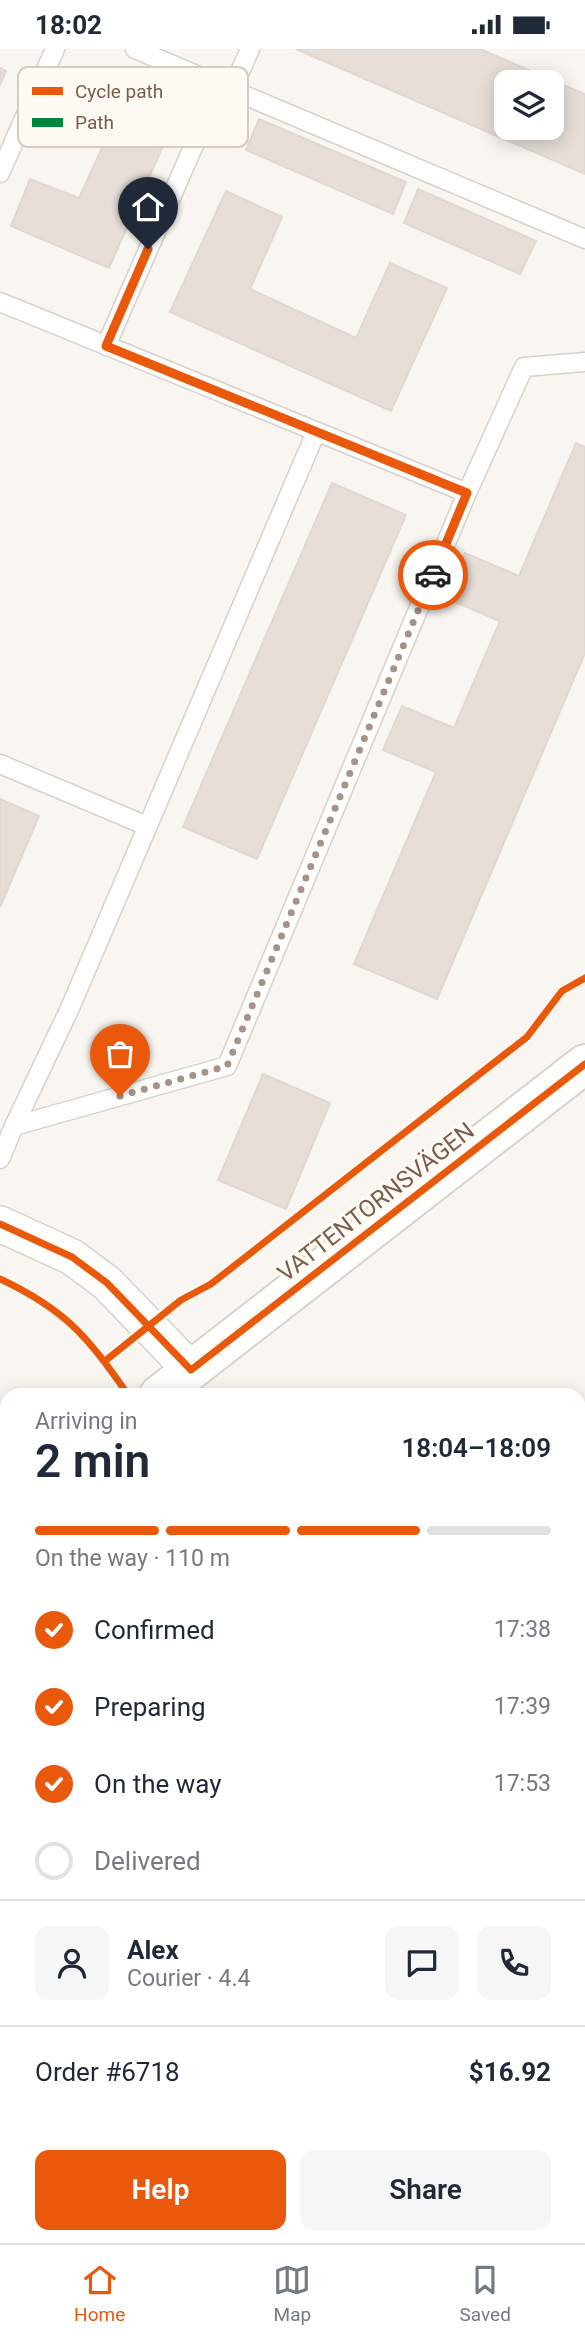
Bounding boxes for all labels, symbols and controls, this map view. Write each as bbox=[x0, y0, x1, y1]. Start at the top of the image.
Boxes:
text: 18:02 bbox=[35, 10, 102, 40]
legend bbox=[18, 67, 248, 147]
map controls bbox=[494, 70, 564, 140]
button: layers bbox=[494, 70, 564, 140]
text: Cycle path bbox=[75, 80, 163, 103]
text: Path bbox=[75, 111, 114, 134]
pin bbox=[118, 177, 178, 249]
icon: home bbox=[129, 188, 167, 226]
courier bbox=[398, 540, 468, 610]
icon: car bbox=[414, 556, 452, 594]
pin bbox=[90, 1024, 150, 1096]
icon: bag bbox=[101, 1035, 139, 1073]
street label: VATTENTORNSVÄGEN bbox=[272, 1117, 480, 1287]
text: Arriving in bbox=[35, 1408, 138, 1435]
text: 18:04–18:09 bbox=[401, 1433, 551, 1463]
text: 2 min bbox=[35, 1434, 150, 1488]
text: On the way · 110 m bbox=[35, 1545, 230, 1572]
icon: check bbox=[35, 1611, 73, 1649]
text: Confirmed bbox=[94, 1615, 215, 1645]
text: 17:38 bbox=[494, 1616, 551, 1643]
icon: check bbox=[35, 1688, 73, 1726]
text: Preparing bbox=[94, 1692, 206, 1722]
text: 17:39 bbox=[494, 1693, 551, 1720]
icon: check bbox=[35, 1765, 73, 1803]
text: On the way bbox=[94, 1769, 222, 1799]
text: 17:53 bbox=[494, 1770, 551, 1797]
text: Delivered bbox=[94, 1846, 201, 1876]
button: person bbox=[35, 1926, 109, 2000]
button: chat bbox=[385, 1926, 459, 2000]
button: phone bbox=[477, 1926, 551, 2000]
text: Alex bbox=[127, 1935, 179, 1965]
text: Courier · 4.4 bbox=[127, 1965, 250, 1992]
text: Order #6718 bbox=[35, 2057, 180, 2087]
text: $16.92 bbox=[469, 2057, 551, 2087]
button: Help bbox=[35, 2150, 286, 2230]
button: Share bbox=[300, 2150, 551, 2230]
tab: Home bbox=[74, 2261, 125, 2326]
tab: Map bbox=[273, 2261, 311, 2326]
tab: Saved bbox=[460, 2261, 511, 2326]

